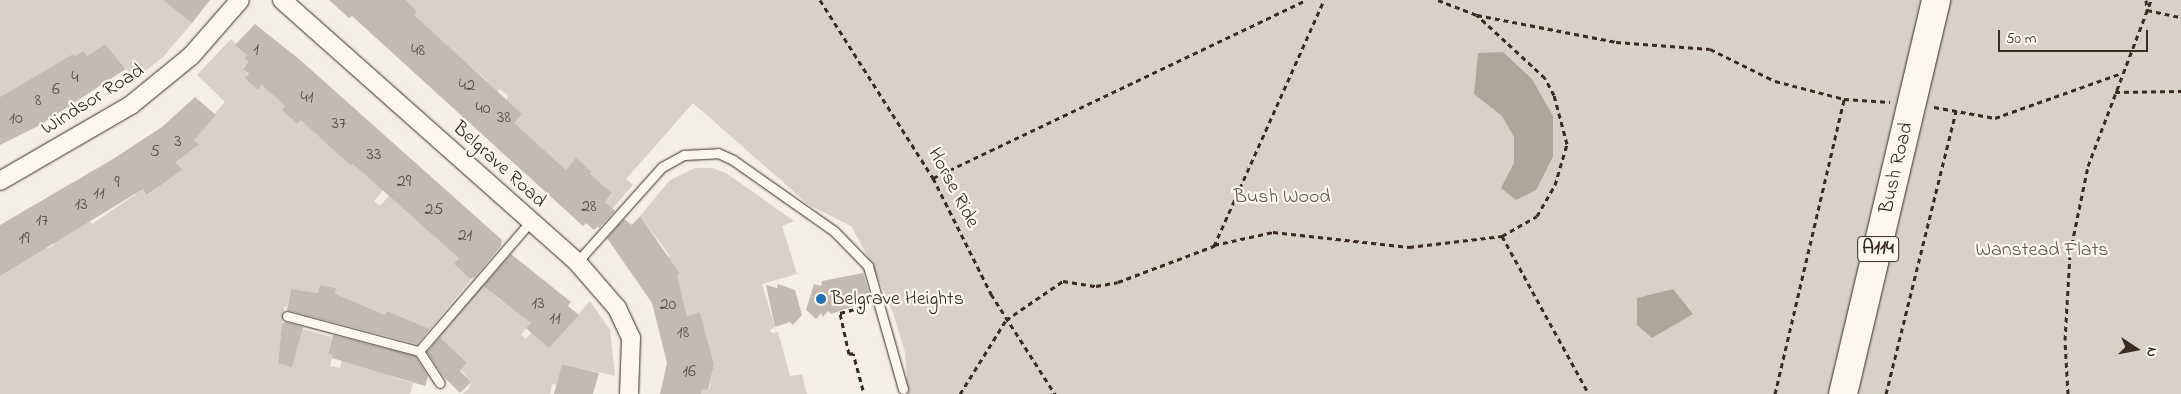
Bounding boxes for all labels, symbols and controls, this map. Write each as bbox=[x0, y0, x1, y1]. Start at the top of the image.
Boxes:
scale bar bbox=[2001, 20, 2151, 52]
text: 50 m bbox=[2006, 28, 2036, 50]
house number: 1 bbox=[253, 39, 259, 61]
house number: 48 bbox=[411, 40, 425, 62]
street label: Windsor Road bbox=[37, 59, 149, 141]
house number: 4 bbox=[71, 67, 79, 89]
house number: 42 bbox=[459, 75, 475, 97]
house number: 6 bbox=[52, 79, 60, 101]
house number: 41 bbox=[300, 87, 314, 109]
house number: 8 bbox=[35, 90, 41, 112]
house number: 40 bbox=[475, 98, 491, 120]
house number: 38 bbox=[497, 107, 511, 129]
house number: 10 bbox=[9, 108, 23, 130]
house number: 37 bbox=[332, 113, 346, 135]
street label: Belgrave Road bbox=[447, 117, 551, 213]
street label: Bush Road bbox=[1875, 120, 1919, 216]
house number: 3 bbox=[174, 131, 182, 153]
house number: 5 bbox=[150, 141, 160, 163]
house number: 33 bbox=[367, 144, 381, 166]
street label: Horse Ride bbox=[922, 144, 984, 232]
house number: 29 bbox=[397, 171, 411, 193]
house number: 9 bbox=[114, 172, 120, 194]
house number: 11 bbox=[93, 183, 105, 205]
park label: Bush Wood bbox=[1233, 185, 1331, 209]
house number: 13 bbox=[74, 194, 88, 216]
house number: 28 bbox=[581, 196, 597, 218]
house number: 25 bbox=[424, 199, 444, 221]
house number: 17 bbox=[35, 210, 49, 232]
house number: 21 bbox=[458, 225, 472, 247]
house number: 19 bbox=[18, 228, 30, 250]
road number: A114 bbox=[1857, 232, 1899, 266]
park label: Wanstead Flats bbox=[1975, 238, 2109, 262]
place label: Belgrave Heights bbox=[831, 287, 964, 311]
house number: 13 bbox=[531, 293, 545, 315]
marker: Belgrave Heights bbox=[815, 293, 827, 305]
house number: 20 bbox=[660, 294, 676, 316]
house number: 11 bbox=[549, 308, 561, 330]
house number: 18 bbox=[677, 322, 689, 344]
north arrow bbox=[2111, 324, 2161, 374]
text: N bbox=[2140, 345, 2162, 359]
house number: 16 bbox=[682, 361, 696, 383]

